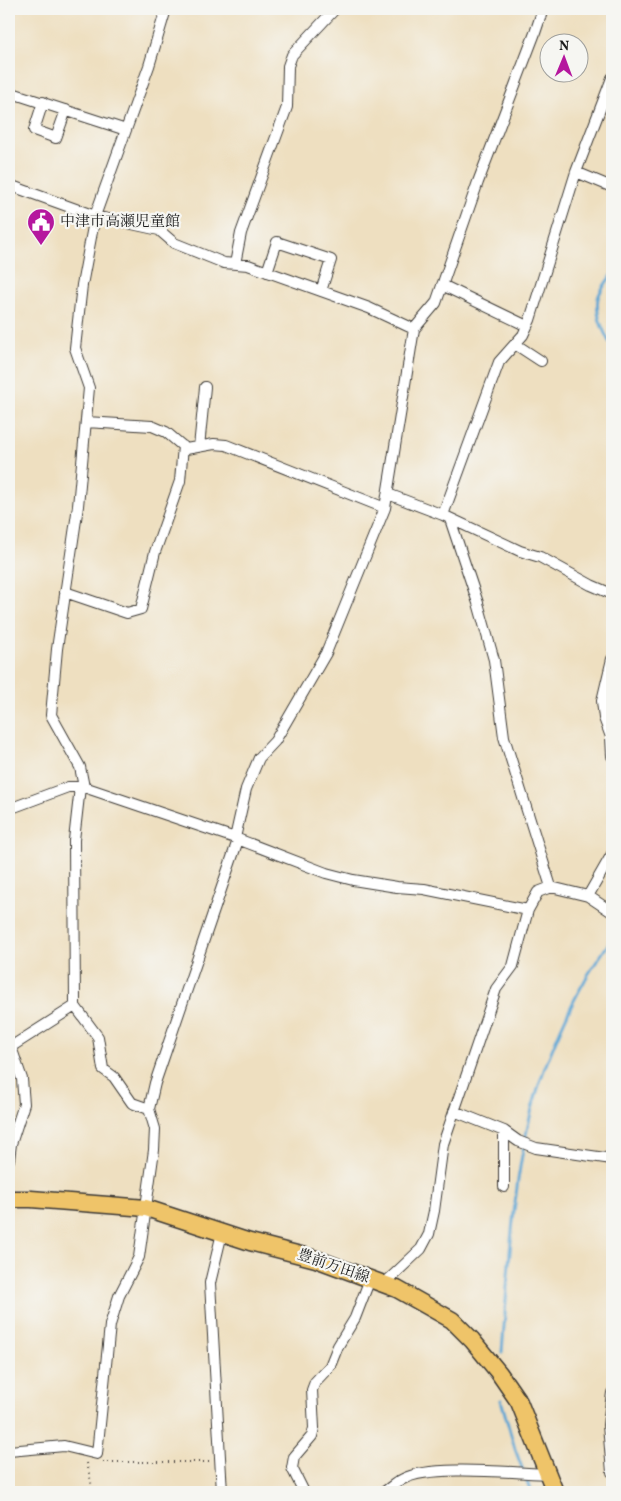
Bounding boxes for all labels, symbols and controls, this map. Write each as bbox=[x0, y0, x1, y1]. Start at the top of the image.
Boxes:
north arrow bbox=[538, 32, 588, 82]
text: N bbox=[559, 37, 569, 56]
public building icon: 中津市高瀬児童館 bbox=[26, 207, 56, 246]
place label: 中津市高瀬児童館 bbox=[60, 212, 180, 233]
street label: 豊前万田線 bbox=[294, 1245, 372, 1289]

